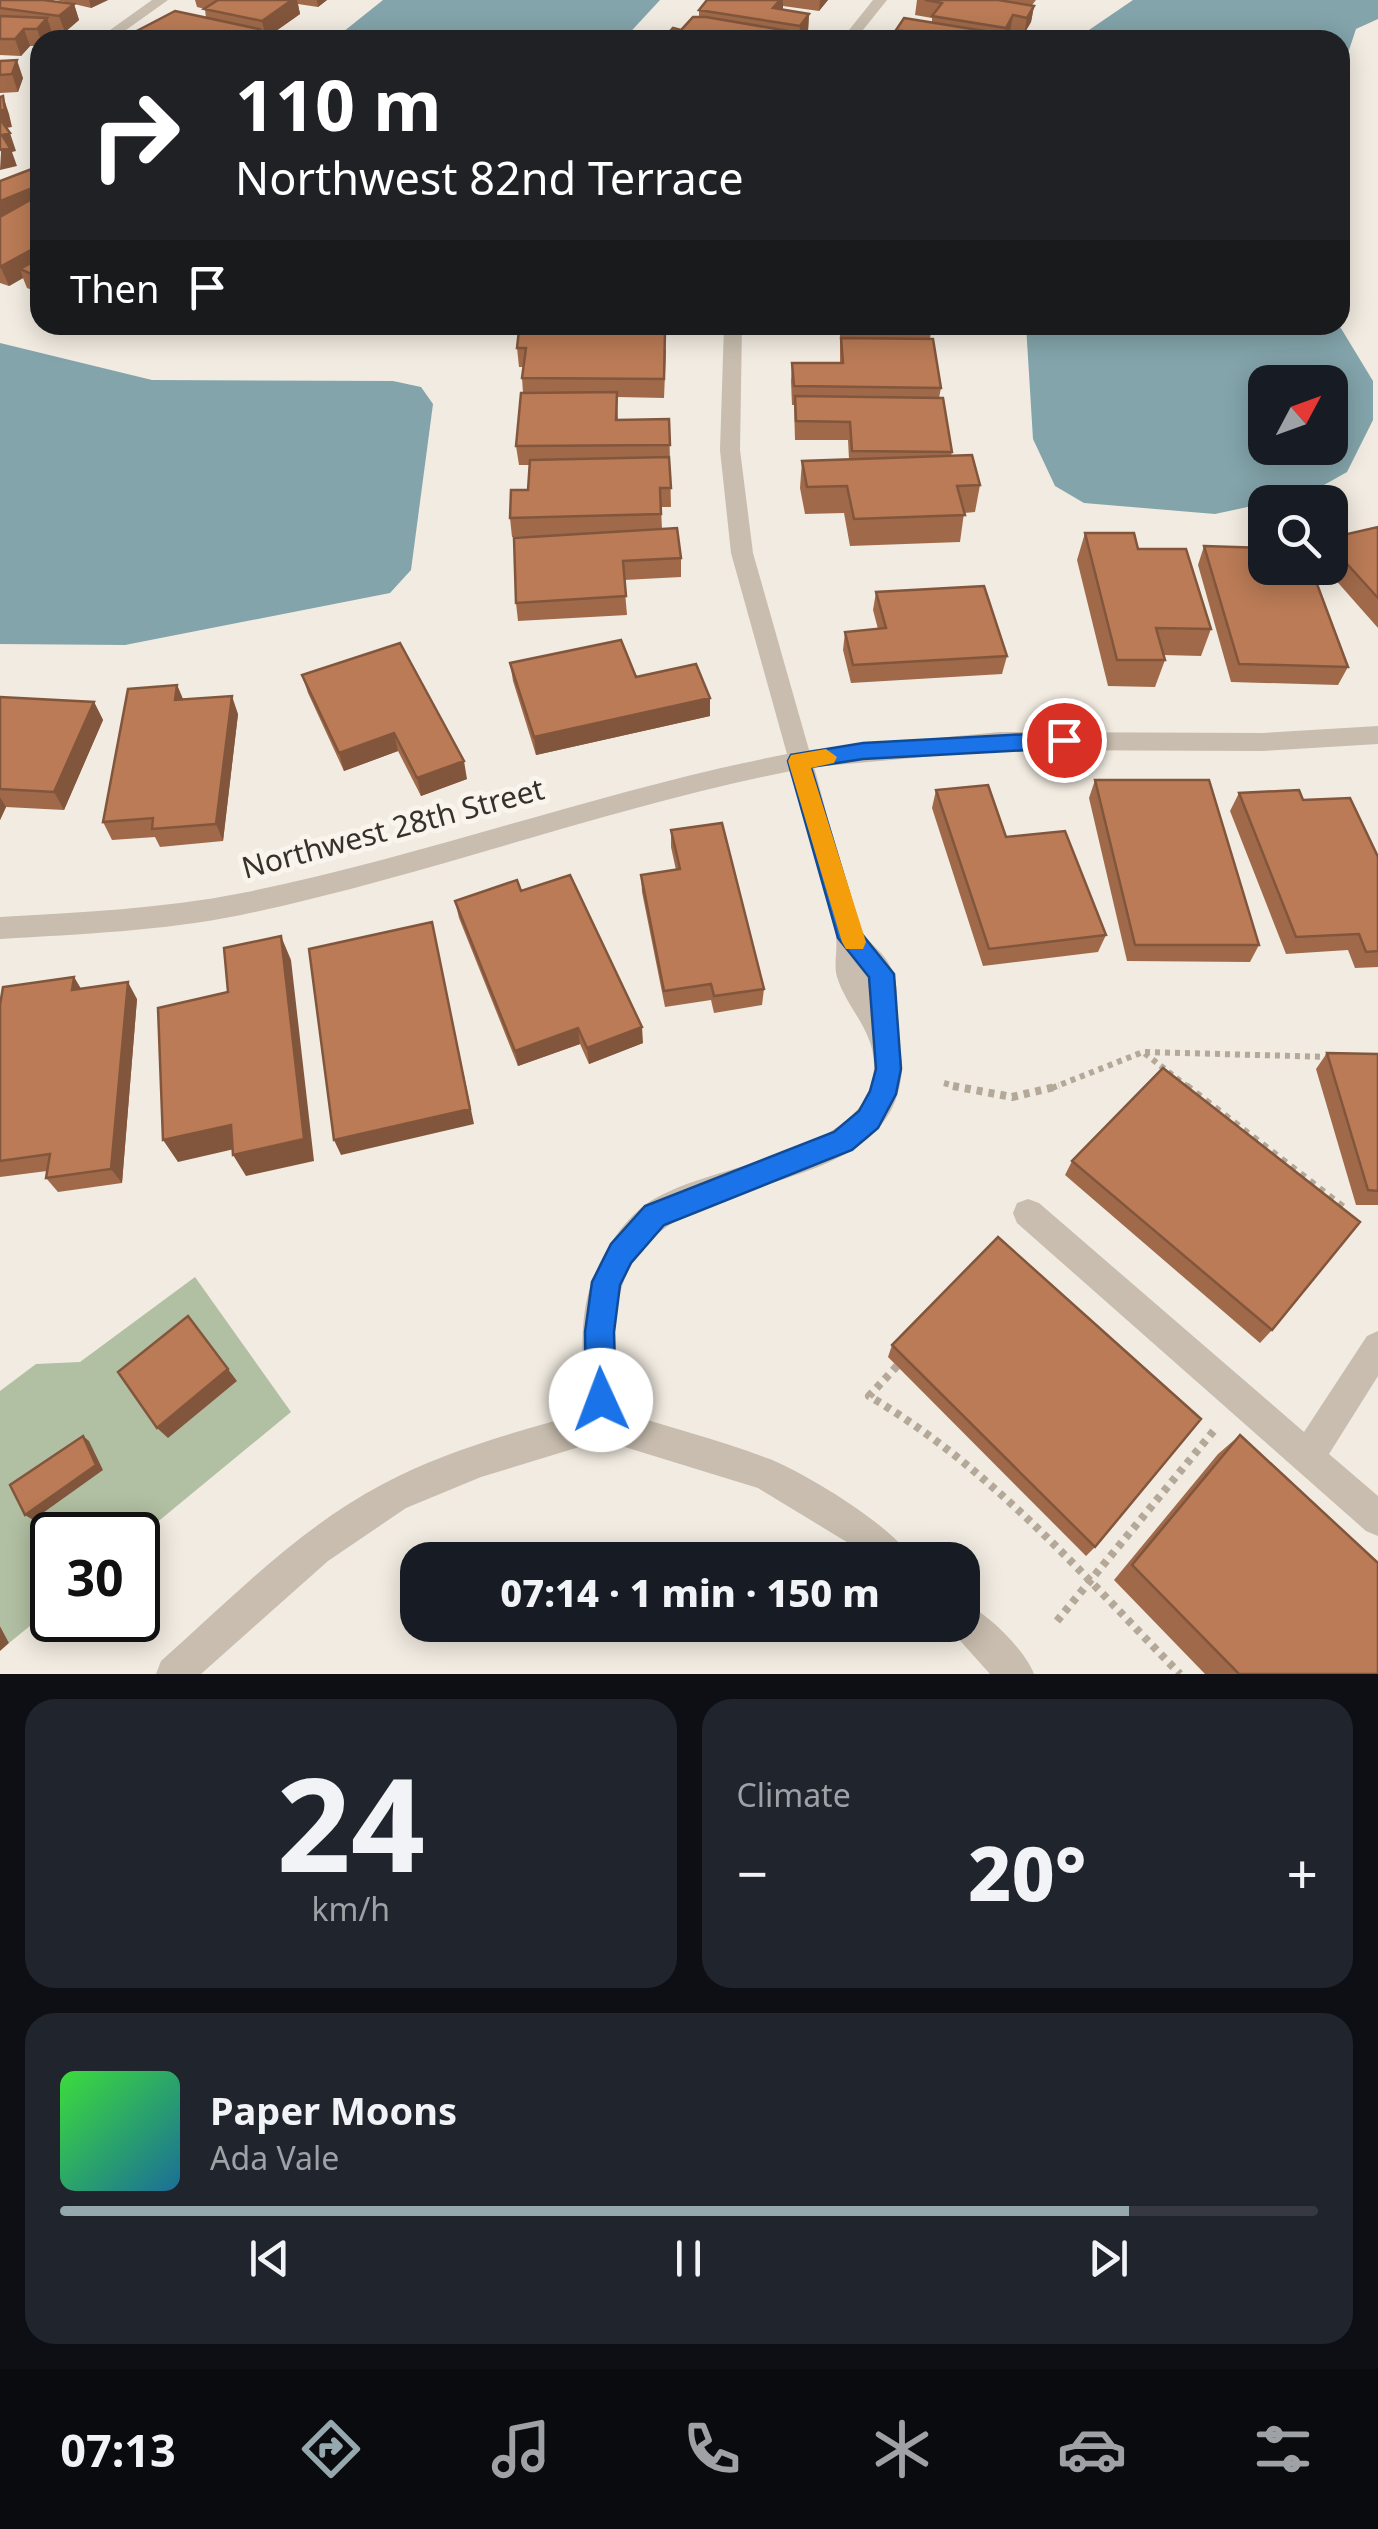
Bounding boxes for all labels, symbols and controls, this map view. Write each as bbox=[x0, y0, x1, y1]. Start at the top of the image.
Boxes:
text: 110 m bbox=[235, 56, 442, 152]
icon: right bbox=[70, 70, 200, 200]
text: Northwest 82nd Terrace bbox=[235, 147, 744, 208]
icon: arrive bbox=[180, 260, 235, 315]
text: Then bbox=[70, 262, 160, 314]
north arrow bbox=[1248, 365, 1348, 465]
map controls bbox=[1248, 365, 1348, 585]
button: search bbox=[1248, 485, 1348, 585]
pin bbox=[1022, 698, 1107, 783]
icon: arrive bbox=[1037, 713, 1092, 768]
street label: Northwest 28th Street bbox=[237, 767, 549, 888]
position arrow bbox=[549, 1348, 653, 1452]
speed limit sign: 30 bbox=[30, 1512, 160, 1642]
text: 07:14 · 1 min · 150 m bbox=[500, 1566, 880, 1618]
text: 24 bbox=[276, 1733, 425, 1910]
text: Climate bbox=[737, 1773, 851, 1816]
text: 20° bbox=[968, 1821, 1086, 1923]
text: − bbox=[737, 1835, 768, 1910]
text: + bbox=[1287, 1835, 1318, 1910]
text: km/h bbox=[311, 1887, 390, 1930]
text: Paper Moons bbox=[210, 2084, 457, 2136]
text: Ada Vale bbox=[210, 2136, 339, 2179]
icon: previous bbox=[242, 2231, 297, 2286]
icon: pause bbox=[661, 2231, 716, 2286]
icon: next bbox=[1081, 2231, 1136, 2286]
icon: directions bbox=[296, 2414, 366, 2484]
icon: music bbox=[486, 2414, 556, 2484]
icon: phone bbox=[677, 2414, 747, 2484]
icon: climate bbox=[867, 2414, 937, 2484]
icon: car bbox=[1057, 2414, 1127, 2484]
icon: filters bbox=[1248, 2414, 1318, 2484]
text: 07:13 bbox=[60, 2419, 176, 2480]

